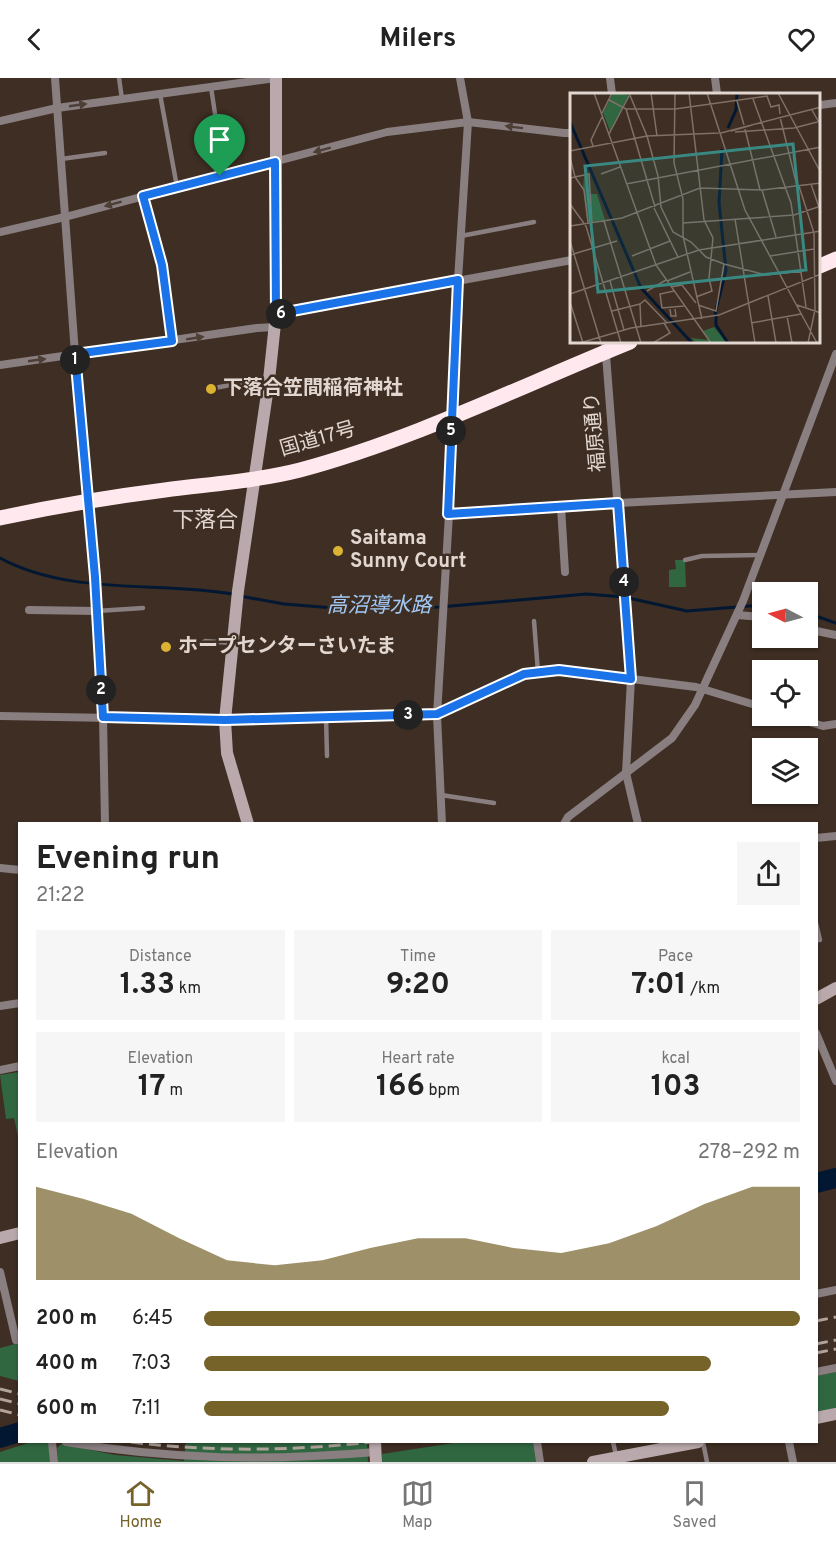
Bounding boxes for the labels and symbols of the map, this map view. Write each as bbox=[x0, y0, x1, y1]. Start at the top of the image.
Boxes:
inset map bbox=[570, 93, 821, 344]
one-way arrow bbox=[68, 101, 87, 110]
pin bbox=[194, 114, 245, 176]
one-way arrow bbox=[504, 123, 523, 132]
one-way arrow bbox=[313, 145, 331, 155]
one-way arrow bbox=[104, 200, 122, 209]
pin: 6 bbox=[266, 299, 296, 329]
one-way arrow bbox=[186, 333, 205, 342]
pin: 1 bbox=[60, 345, 90, 375]
one-way arrow bbox=[28, 355, 47, 364]
place label: 下落合笠間稲荷神社 bbox=[223, 376, 403, 402]
marker: 下落合笠間稲荷神社 bbox=[204, 382, 218, 396]
street label: 福原通り bbox=[580, 391, 612, 473]
pin: 5 bbox=[436, 416, 466, 446]
street label: 国道17号 bbox=[277, 417, 359, 463]
district label: 下落合 bbox=[172, 508, 238, 535]
place label: Saitama Sunny Court bbox=[350, 526, 466, 575]
marker: Saitama Sunny Court bbox=[331, 544, 345, 558]
pin: 4 bbox=[609, 567, 639, 597]
north arrow bbox=[752, 582, 818, 648]
water label: 高沼導水路 bbox=[327, 593, 433, 620]
place label: ホープセンターさいたま bbox=[178, 634, 396, 660]
marker: ホープセンターさいたま bbox=[159, 640, 173, 654]
pin: 2 bbox=[86, 675, 116, 705]
pin: 3 bbox=[393, 700, 423, 730]

